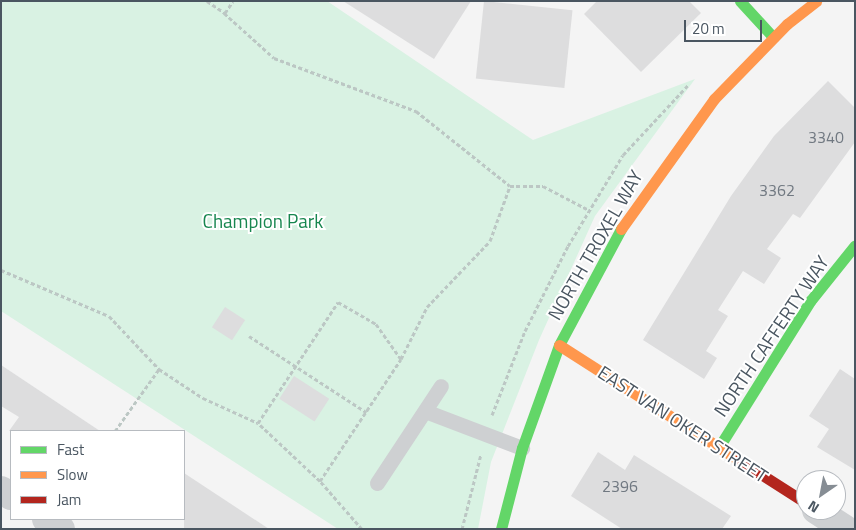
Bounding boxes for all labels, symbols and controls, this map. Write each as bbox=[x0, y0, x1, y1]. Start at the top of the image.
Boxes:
scale bar bbox=[686, 10, 764, 42]
text: 20 m bbox=[692, 17, 725, 40]
house number: 3340 bbox=[808, 127, 844, 147]
street label: NORTH TROXEL WAY bbox=[543, 166, 647, 324]
house number: 3362 bbox=[759, 180, 795, 200]
park label: Champion Park bbox=[203, 210, 323, 232]
street label: NORTH CAFFERTY WAY bbox=[709, 251, 833, 421]
street label: EAST VAN OKER STREET bbox=[594, 361, 772, 487]
legend bbox=[10, 430, 185, 520]
text: Fast bbox=[57, 438, 84, 461]
text: Slow bbox=[57, 463, 88, 486]
north arrow bbox=[796, 470, 846, 520]
house number: 2396 bbox=[602, 476, 638, 496]
text: Jam bbox=[57, 488, 81, 511]
text: N bbox=[803, 496, 823, 519]

